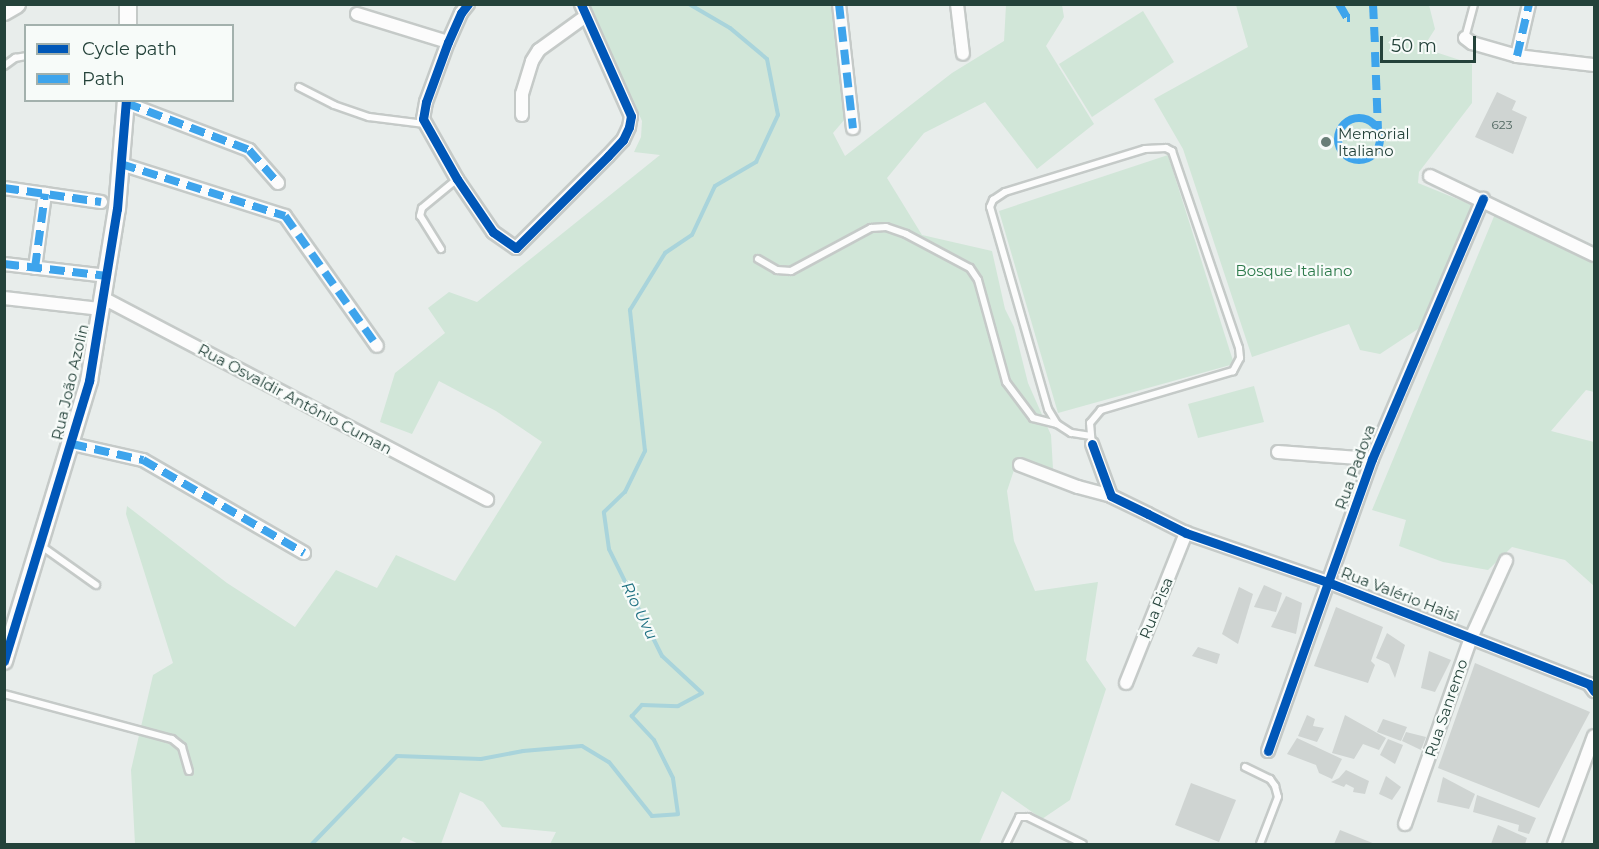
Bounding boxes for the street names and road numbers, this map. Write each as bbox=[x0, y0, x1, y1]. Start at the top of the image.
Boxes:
street label: Rua João Azolin bbox=[48, 322, 92, 442]
street label: Rua Osvaldir Antônio Cuman bbox=[195, 340, 395, 458]
street label: Rua Padova bbox=[1331, 422, 1379, 512]
street label: Rua Valério Haisi bbox=[1338, 563, 1462, 625]
street label: Rua Pisa bbox=[1136, 575, 1176, 641]
street label: Rua Sanremo bbox=[1421, 657, 1471, 759]

